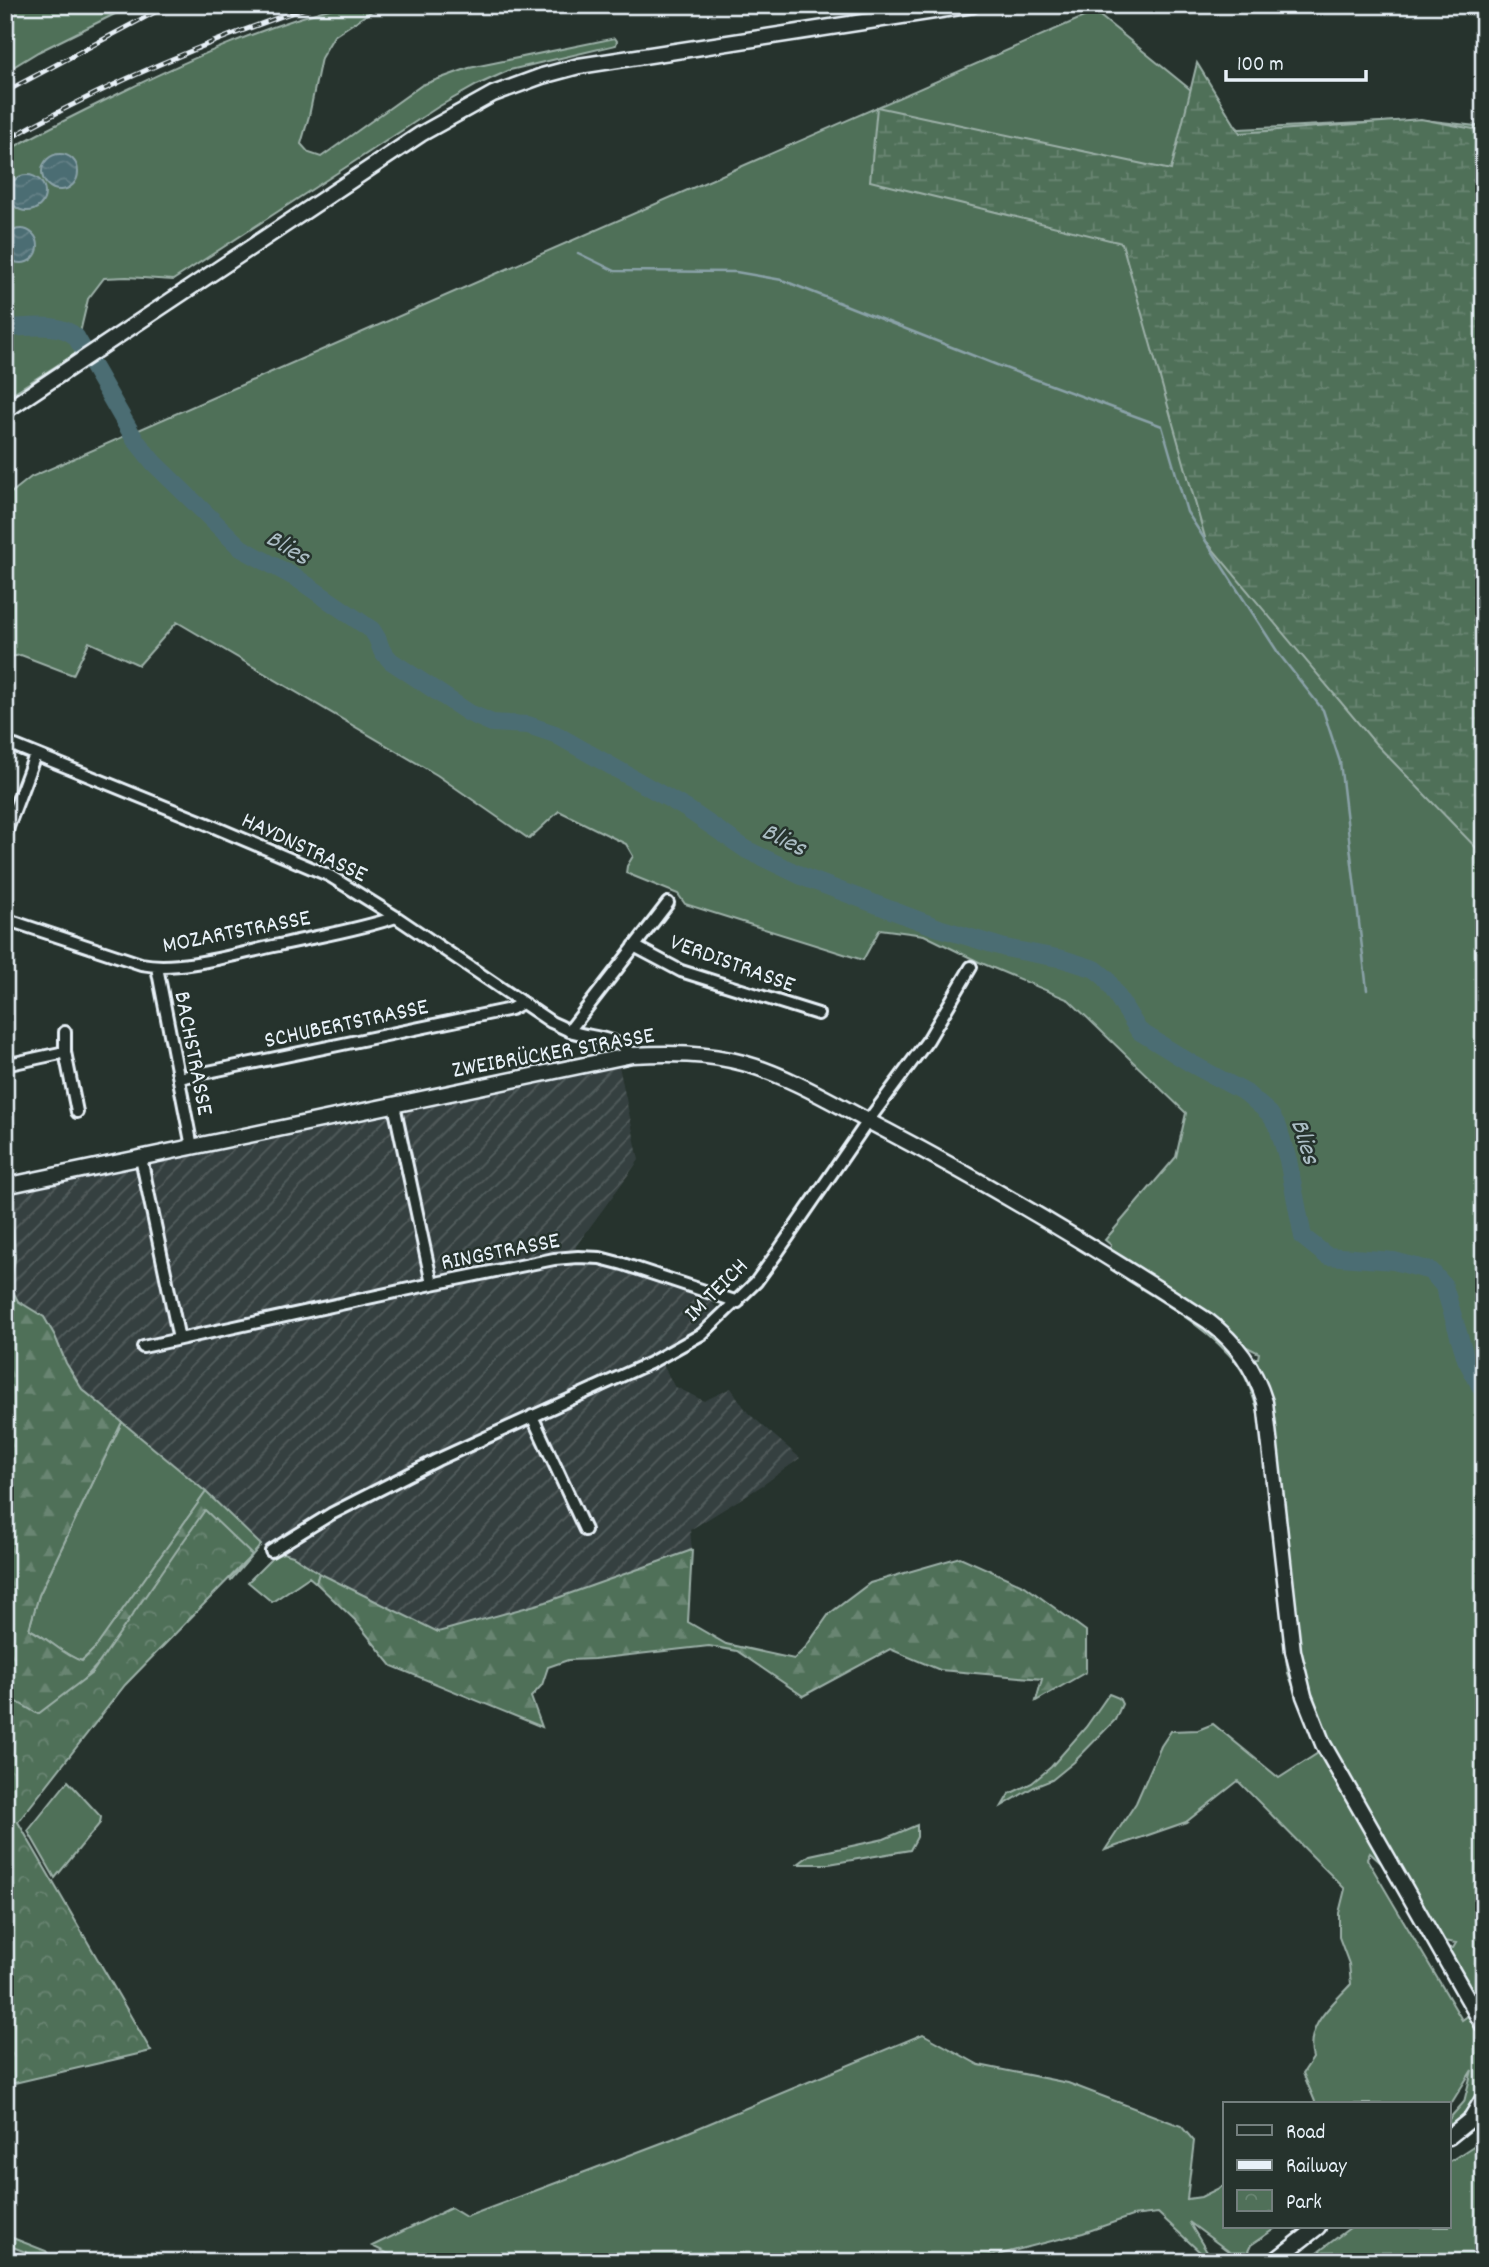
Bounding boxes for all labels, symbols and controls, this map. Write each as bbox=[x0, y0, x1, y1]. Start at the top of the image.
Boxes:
scale bar bbox=[1226, 38, 1366, 82]
text: 100 m bbox=[1237, 51, 1284, 81]
water label: Blies bbox=[258, 521, 317, 577]
street label: HAYDNSTRASSE bbox=[235, 805, 372, 893]
water label: Blies bbox=[755, 815, 813, 868]
street label: MOZARTSTRASSE bbox=[160, 902, 313, 964]
street label: VERDISTRASSE bbox=[665, 926, 799, 1003]
street label: BACHSTRASSE bbox=[163, 989, 221, 1119]
street label: SCHUBERTSTRASSE bbox=[261, 991, 432, 1059]
street label: ZWEIBRÜCKER STRASSE bbox=[450, 1019, 657, 1088]
water label: Blies bbox=[1279, 1115, 1329, 1171]
street label: RINGSTRASSE bbox=[438, 1225, 563, 1281]
street label: IM TEICH bbox=[677, 1251, 757, 1331]
legend bbox=[1223, 2102, 1450, 2228]
text: Road bbox=[1286, 2119, 1325, 2149]
text: Railway bbox=[1286, 2153, 1347, 2183]
text: Park bbox=[1286, 2189, 1322, 2219]

